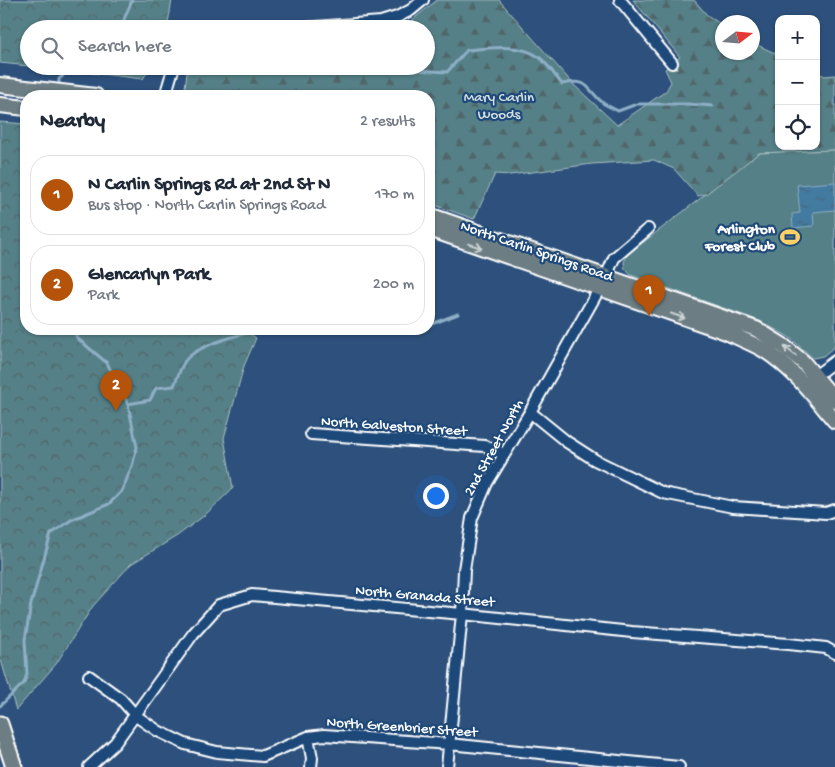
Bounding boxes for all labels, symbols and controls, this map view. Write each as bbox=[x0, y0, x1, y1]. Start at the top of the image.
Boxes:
north arrow bbox=[715, 15, 760, 60]
map controls bbox=[775, 15, 820, 150]
button: + bbox=[775, 15, 820, 60]
search box bbox=[20, 20, 435, 75]
icon: search bbox=[38, 34, 66, 62]
text: Search here bbox=[78, 36, 172, 59]
button: − bbox=[775, 60, 820, 105]
park label: Mary Carlin Woods bbox=[464, 89, 534, 124]
button: locate bbox=[775, 105, 820, 150]
text: Nearby bbox=[40, 110, 105, 135]
text: 2 results bbox=[360, 113, 415, 132]
text: N Carlin Springs Rd at 2nd St N bbox=[88, 174, 330, 197]
text: 1 bbox=[54, 186, 60, 205]
text: 170 m bbox=[375, 186, 414, 205]
text: Bus stop · North Carlin Springs Road bbox=[88, 197, 325, 216]
street label: North Carlin Springs Road bbox=[458, 217, 616, 287]
place label: Arlington Forest Club bbox=[704, 221, 776, 256]
sports icon: Arlington Forest Club bbox=[779, 226, 801, 248]
one-way arrow bbox=[466, 242, 482, 251]
text: Glencarlyn Park bbox=[88, 264, 210, 287]
pin: 1 bbox=[633, 275, 665, 316]
text: 2 bbox=[53, 276, 61, 295]
text: 200 m bbox=[373, 276, 414, 295]
text: Park bbox=[88, 287, 119, 306]
one-way arrow bbox=[669, 312, 685, 321]
one-way arrow bbox=[784, 346, 797, 357]
pin: 2 bbox=[100, 370, 132, 411]
street label: 2nd Street North bbox=[461, 397, 529, 499]
street label: North Galveston Street bbox=[320, 413, 469, 441]
your location bbox=[423, 483, 449, 509]
street label: North Granada Street bbox=[354, 582, 497, 612]
street label: North Greenbrier Street bbox=[326, 714, 480, 742]

